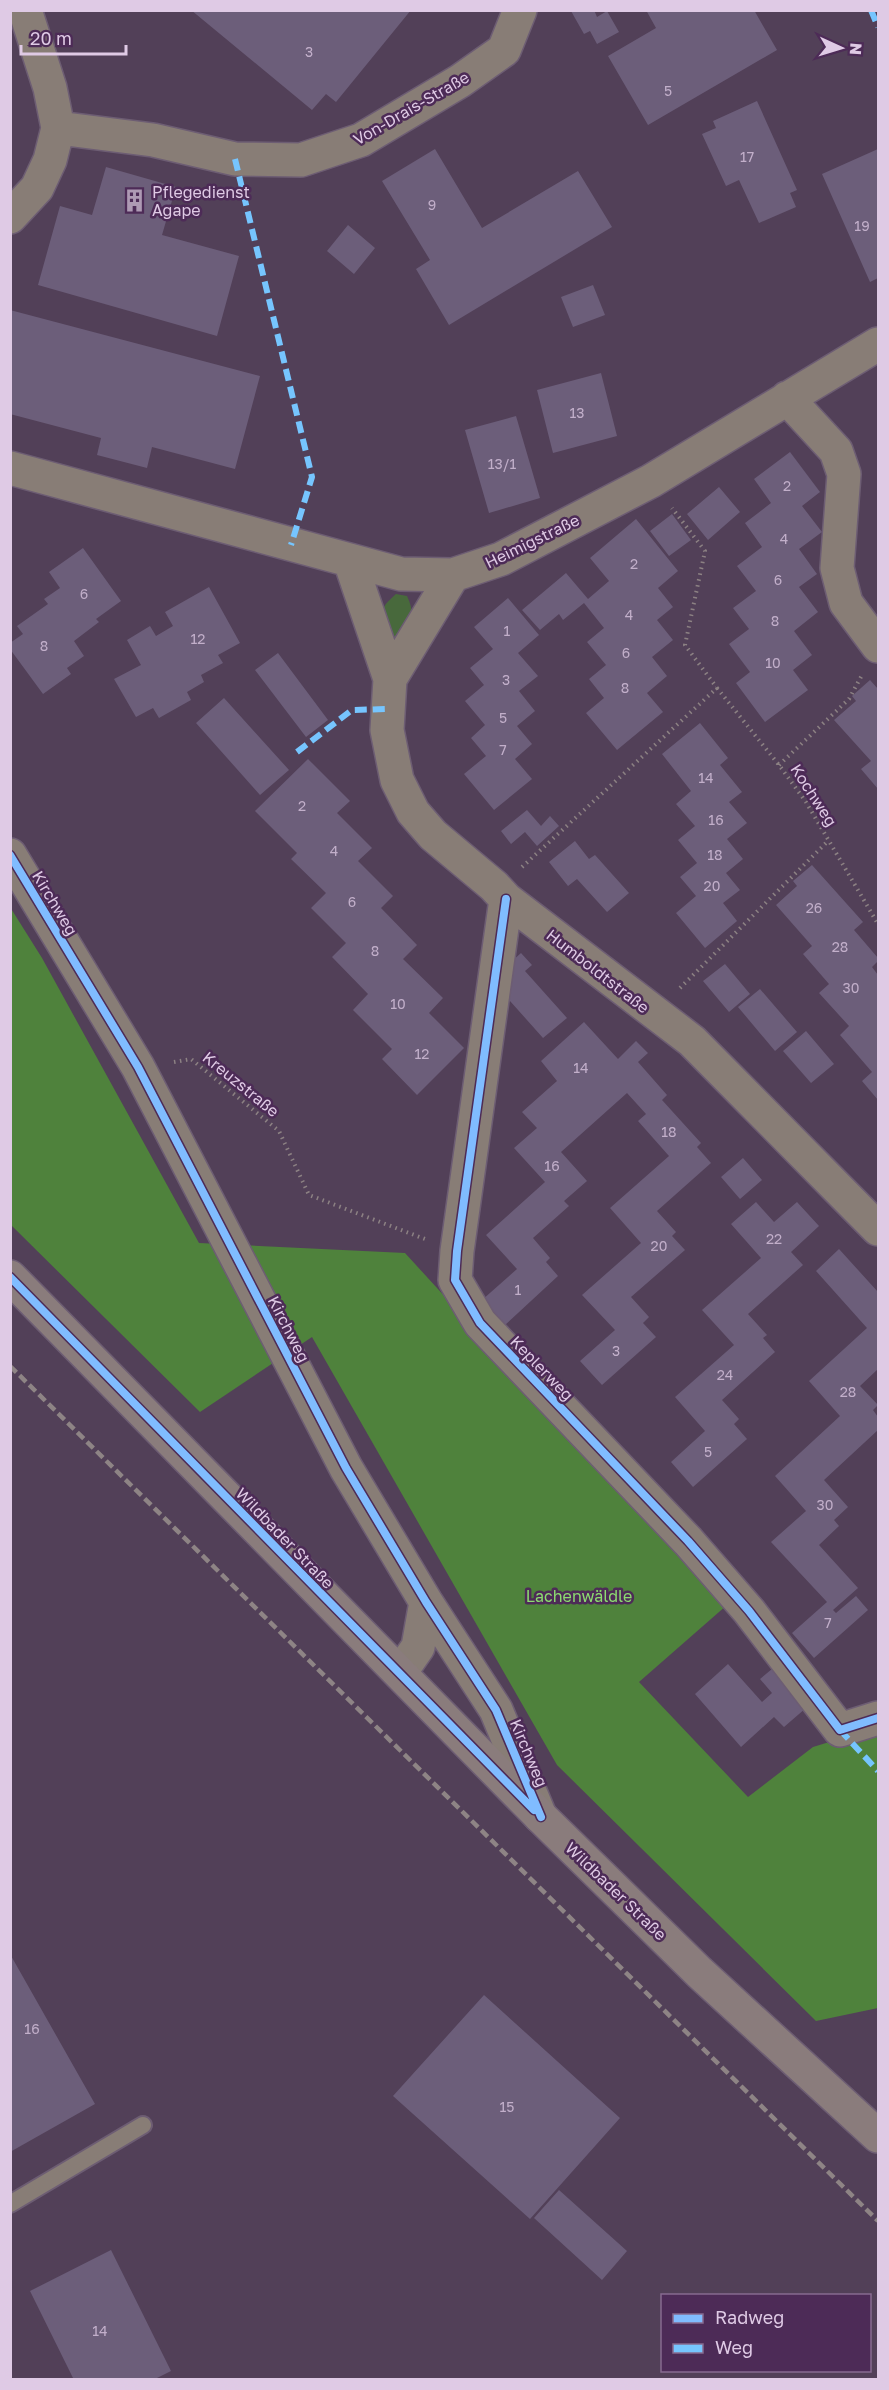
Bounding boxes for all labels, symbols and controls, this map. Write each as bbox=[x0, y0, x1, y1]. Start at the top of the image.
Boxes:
scale bar bbox=[21, 18, 126, 56]
north arrow bbox=[811, 18, 871, 78]
text: 20 m bbox=[30, 27, 72, 49]
text: N bbox=[846, 42, 866, 56]
house number: 3 bbox=[305, 43, 313, 60]
street label: Von-Drais-Straße bbox=[350, 67, 472, 149]
house number: 5 bbox=[664, 82, 672, 99]
house number: 17 bbox=[740, 148, 754, 165]
place label: Pflegedienst Agape bbox=[152, 182, 250, 220]
building icon: Pflegedienst Agape bbox=[121, 188, 147, 214]
house number: 9 bbox=[428, 196, 436, 213]
house number: 19 bbox=[854, 217, 870, 234]
house number: 13 bbox=[570, 404, 584, 421]
house number: 13/1 bbox=[488, 455, 516, 472]
house number: 2 bbox=[783, 477, 791, 494]
street label: Heimigstraße bbox=[482, 510, 582, 572]
house number: 4 bbox=[780, 530, 788, 547]
house number: 2 bbox=[630, 555, 638, 572]
house number: 6 bbox=[774, 571, 782, 588]
house number: 6 bbox=[80, 585, 88, 602]
house number: 4 bbox=[625, 606, 633, 623]
house number: 8 bbox=[771, 612, 779, 629]
house number: 1 bbox=[504, 622, 511, 639]
house number: 12 bbox=[191, 630, 205, 647]
house number: 8 bbox=[40, 637, 48, 654]
house number: 6 bbox=[622, 644, 630, 661]
house number: 10 bbox=[765, 654, 781, 671]
house number: 3 bbox=[502, 671, 510, 688]
house number: 8 bbox=[621, 679, 629, 696]
house number: 5 bbox=[499, 709, 507, 726]
house number: 7 bbox=[499, 741, 507, 758]
street label: Kochweg bbox=[786, 760, 842, 830]
house number: 14 bbox=[698, 769, 714, 786]
house number: 2 bbox=[298, 797, 306, 814]
house number: 16 bbox=[708, 811, 724, 828]
house number: 4 bbox=[330, 842, 338, 859]
house number: 18 bbox=[707, 846, 723, 863]
street label: Kirchweg bbox=[28, 867, 82, 939]
house number: 20 bbox=[704, 877, 720, 894]
house number: 6 bbox=[348, 893, 356, 910]
house number: 26 bbox=[806, 899, 822, 916]
street label: Humboldtstraße bbox=[543, 925, 653, 1017]
house number: 28 bbox=[832, 938, 848, 955]
house number: 8 bbox=[371, 942, 379, 959]
house number: 30 bbox=[843, 979, 859, 996]
house number: 10 bbox=[390, 995, 406, 1012]
house number: 12 bbox=[415, 1045, 429, 1062]
street label: Kreuzstraße bbox=[199, 1047, 283, 1121]
house number: 14 bbox=[573, 1059, 589, 1076]
house number: 18 bbox=[661, 1123, 677, 1140]
house number: 16 bbox=[544, 1157, 560, 1174]
house number: 22 bbox=[766, 1230, 782, 1247]
house number: 20 bbox=[651, 1237, 667, 1254]
house number: 1 bbox=[515, 1281, 522, 1298]
street label: Kirchweg bbox=[264, 1293, 314, 1365]
street label: Keplerweg bbox=[506, 1331, 578, 1405]
house number: 3 bbox=[612, 1342, 620, 1359]
house number: 24 bbox=[717, 1366, 733, 1383]
house number: 28 bbox=[840, 1383, 856, 1400]
house number: 5 bbox=[704, 1443, 712, 1460]
street label: Wildbader Straße bbox=[232, 1483, 338, 1593]
house number: 30 bbox=[817, 1496, 833, 1513]
park label: Lachenwäldle bbox=[526, 1586, 632, 1606]
house number: 7 bbox=[824, 1614, 832, 1631]
street label: Kirchweg bbox=[506, 1716, 552, 1790]
street label: Wildbader Straße bbox=[561, 1838, 671, 1944]
house number: 16 bbox=[24, 2020, 40, 2037]
house number: 15 bbox=[500, 2098, 514, 2115]
legend bbox=[661, 2294, 871, 2372]
text: Radweg bbox=[715, 2306, 784, 2328]
house number: 14 bbox=[92, 2322, 108, 2339]
text: Weg bbox=[715, 2336, 753, 2358]

